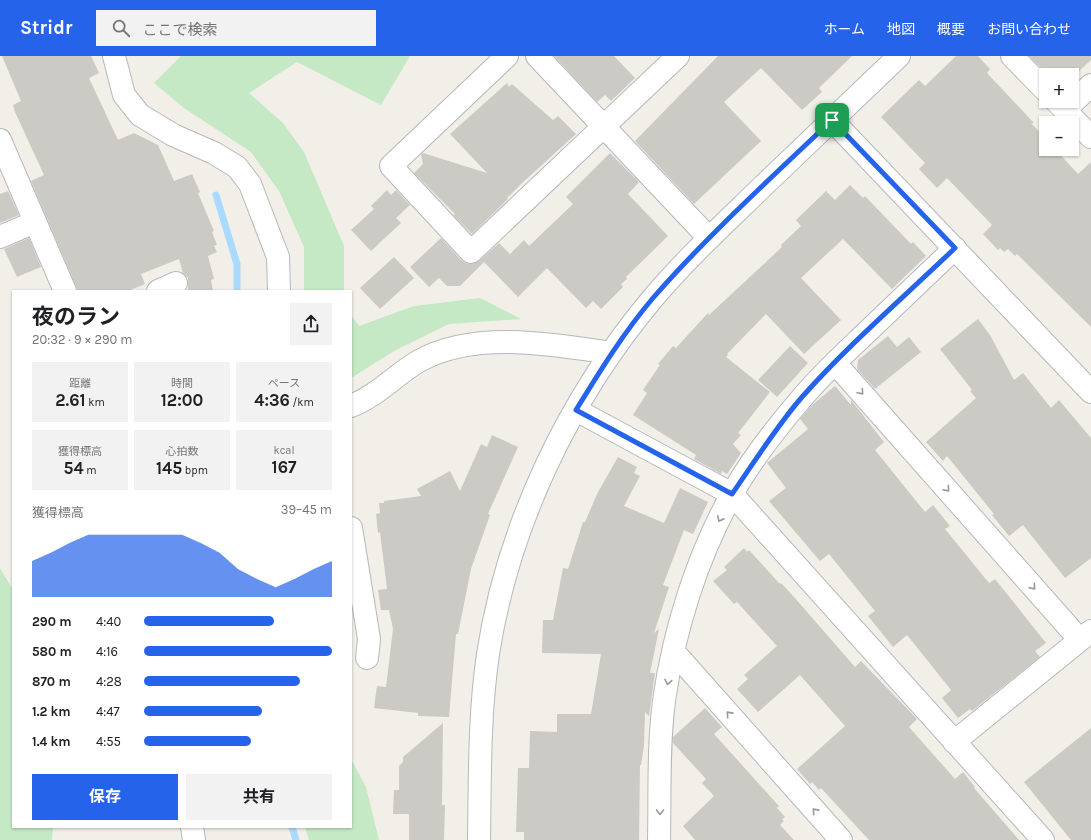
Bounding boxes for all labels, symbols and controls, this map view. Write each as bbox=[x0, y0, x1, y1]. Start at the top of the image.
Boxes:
search box bbox=[96, 10, 376, 46]
text: Stridr bbox=[20, 17, 72, 39]
icon: search bbox=[110, 17, 132, 39]
text: ここで検索 bbox=[142, 21, 217, 39]
text: ホーム bbox=[823, 21, 865, 38]
text: 地図 bbox=[887, 21, 915, 38]
text: 概要 bbox=[937, 21, 965, 38]
text: お問い合わせ bbox=[987, 21, 1071, 38]
map controls bbox=[1039, 68, 1079, 156]
button: + bbox=[1039, 68, 1079, 108]
pin bbox=[815, 103, 849, 137]
icon: arrive bbox=[821, 109, 843, 131]
button: − bbox=[1039, 116, 1079, 156]
button: share bbox=[290, 303, 332, 345]
text: 夜のラン bbox=[32, 304, 120, 330]
text: 20:32 · 9 × 290 m bbox=[32, 332, 133, 347]
text: 距離 bbox=[69, 377, 91, 390]
text: 時間 bbox=[171, 377, 193, 390]
text: ペース bbox=[268, 377, 300, 390]
one-way arrow bbox=[856, 387, 863, 395]
text: 2.61 bbox=[55, 390, 86, 410]
text: 12:00 bbox=[161, 390, 203, 410]
text: 4:36 bbox=[254, 390, 290, 410]
text: km bbox=[86, 396, 105, 409]
text: /km bbox=[290, 396, 314, 409]
text: kcal bbox=[273, 444, 295, 457]
text: 獲得標高 bbox=[58, 445, 102, 458]
text: 心拍数 bbox=[166, 445, 199, 458]
text: 167 bbox=[272, 457, 296, 477]
text: 54 bbox=[64, 458, 84, 478]
text: 145 bbox=[156, 458, 182, 478]
text: m bbox=[84, 464, 96, 477]
text: bpm bbox=[182, 464, 208, 477]
one-way arrow bbox=[942, 485, 949, 492]
text: 39–45 m bbox=[281, 502, 332, 517]
text: 獲得標高 bbox=[32, 505, 84, 520]
one-way arrow bbox=[717, 515, 725, 522]
one-way arrow bbox=[1028, 582, 1035, 590]
text: 290 m bbox=[32, 614, 72, 629]
text: 4:40 bbox=[96, 614, 121, 629]
text: 580 m bbox=[32, 644, 72, 659]
text: 4:16 bbox=[96, 644, 118, 659]
text: 870 m bbox=[32, 674, 71, 689]
text: 4:28 bbox=[96, 674, 122, 689]
one-way arrow bbox=[664, 679, 673, 685]
text: 1.2 km bbox=[32, 704, 71, 719]
text: 4:47 bbox=[96, 704, 120, 719]
one-way arrow bbox=[726, 711, 733, 718]
text: 1.4 km bbox=[32, 734, 70, 749]
text: 4:55 bbox=[96, 734, 121, 749]
button: 保存 bbox=[32, 774, 178, 820]
button: 共有 bbox=[186, 774, 332, 820]
one-way arrow bbox=[812, 808, 820, 816]
one-way arrow bbox=[656, 809, 664, 815]

